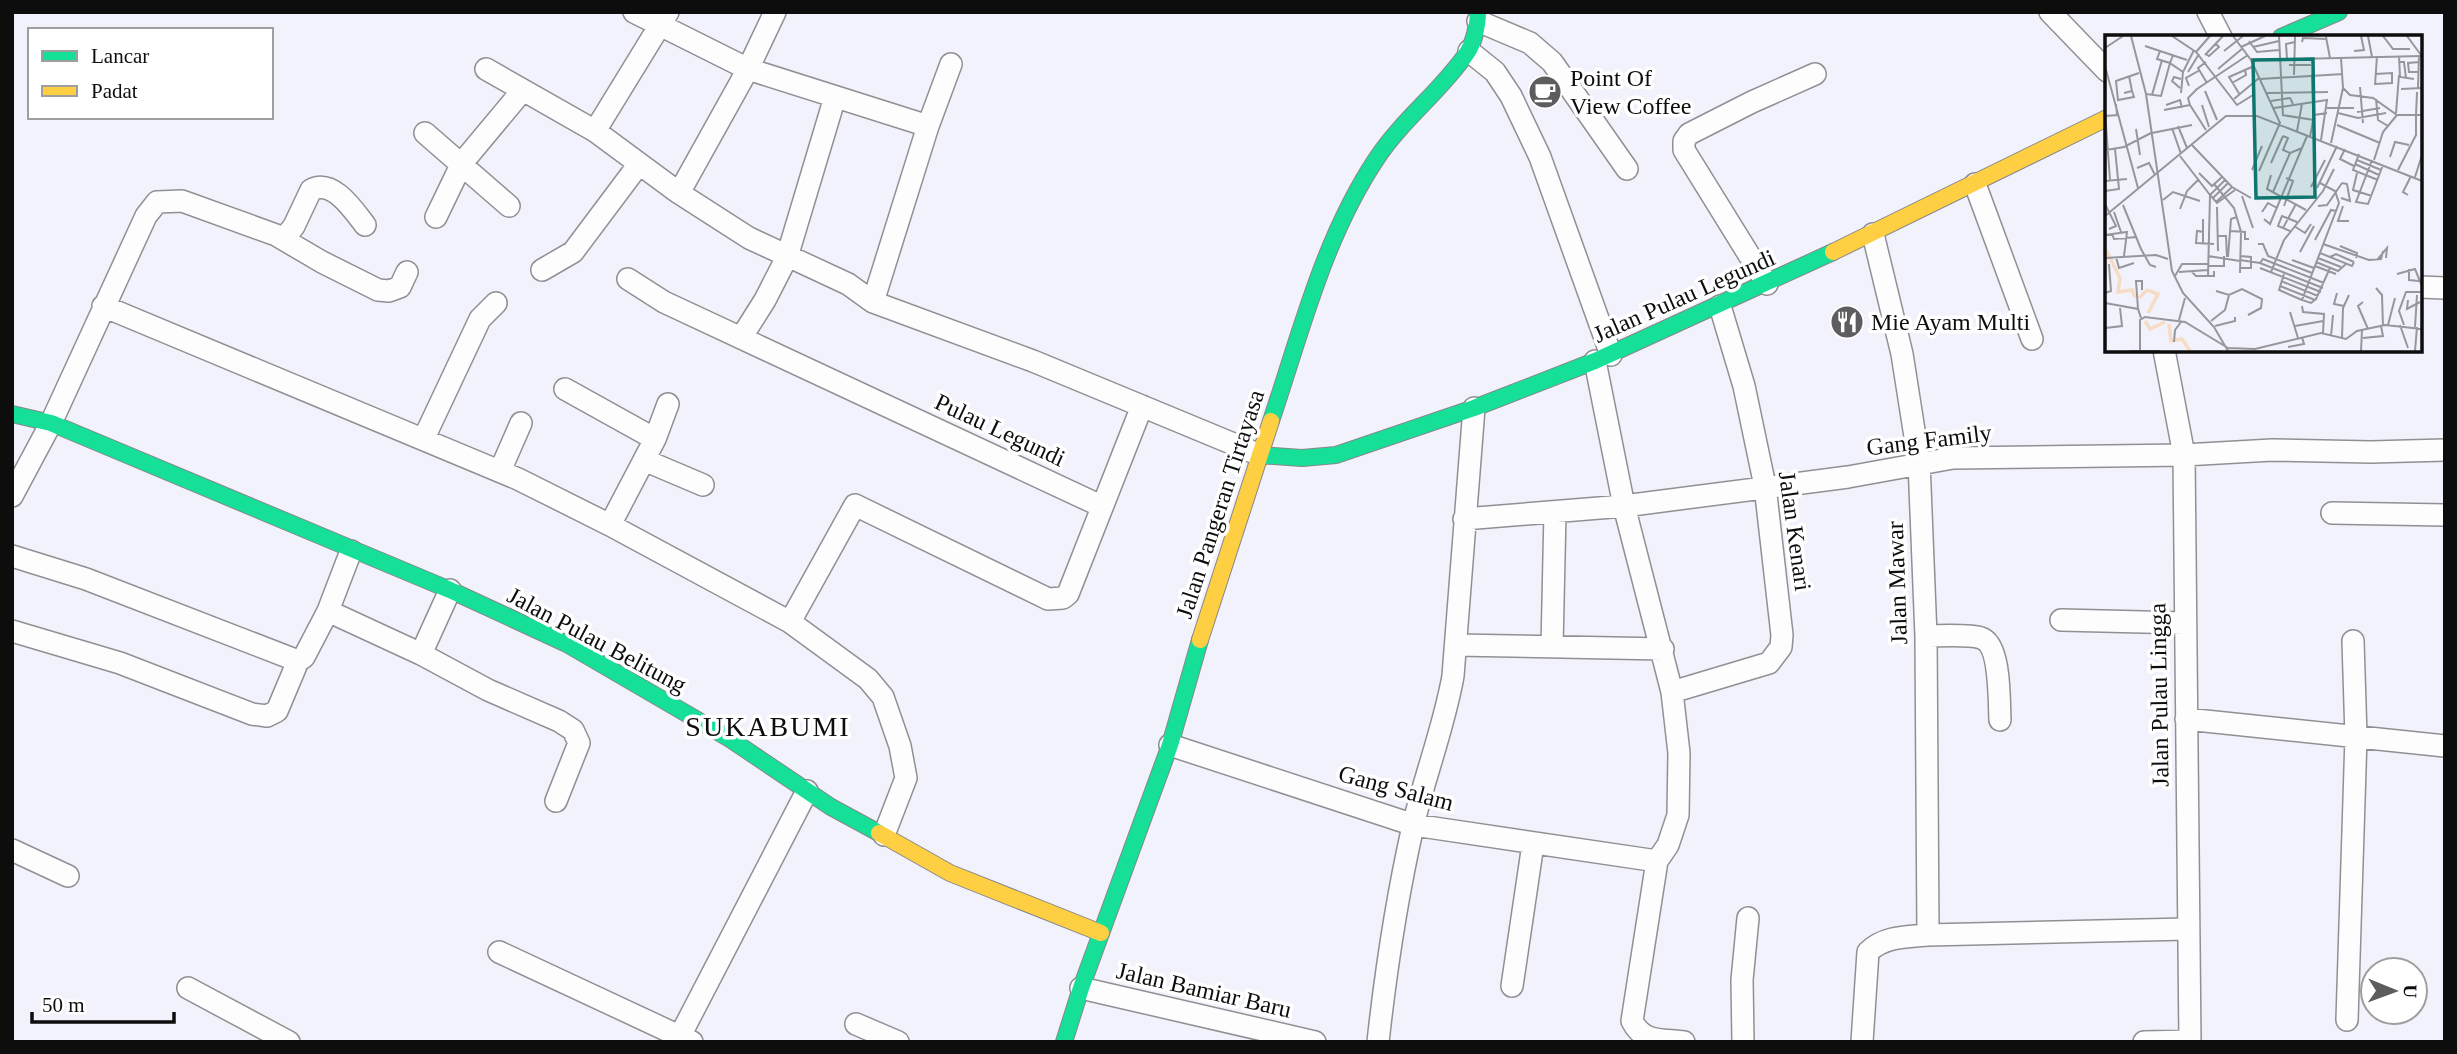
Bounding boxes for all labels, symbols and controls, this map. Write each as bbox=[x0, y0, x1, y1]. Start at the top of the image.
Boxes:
legend bbox=[28, 28, 273, 119]
inset map bbox=[2105, 35, 2422, 352]
text: Lancar bbox=[91, 44, 149, 68]
place label: Point Of View Coffee bbox=[1570, 65, 1691, 119]
cafe icon: Point Of View Coffee bbox=[1526, 73, 1564, 111]
text: Padat bbox=[91, 79, 138, 103]
street label: Jalan Pulau Legundi bbox=[1589, 244, 1779, 348]
restaurant icon: Mie Ayam Multi bbox=[1828, 303, 1866, 341]
place label: Mie Ayam Multi bbox=[1871, 309, 2030, 335]
street label: Jalan Pangeran Tirtayasa bbox=[1171, 386, 1269, 621]
street label: Pulau Legundi bbox=[931, 388, 1070, 472]
street label: Gang Family bbox=[1865, 419, 1993, 461]
street label: Jalan Kenari bbox=[1774, 469, 1816, 593]
street label: Jalan Mawar bbox=[1882, 521, 1912, 645]
street label: Jalan Pulau Belitung bbox=[503, 582, 691, 698]
street label: Jalan Pulau Lingga bbox=[2144, 602, 2174, 787]
district label: SUKABUMI bbox=[685, 711, 851, 742]
street label: Gang Salam bbox=[1336, 760, 1457, 816]
north arrow bbox=[2359, 956, 2429, 1026]
street label: Jalan Bamiar Baru bbox=[1114, 957, 1294, 1023]
scale bar bbox=[32, 981, 173, 1025]
text: U bbox=[2400, 984, 2421, 999]
text: 50 m bbox=[42, 993, 85, 1017]

